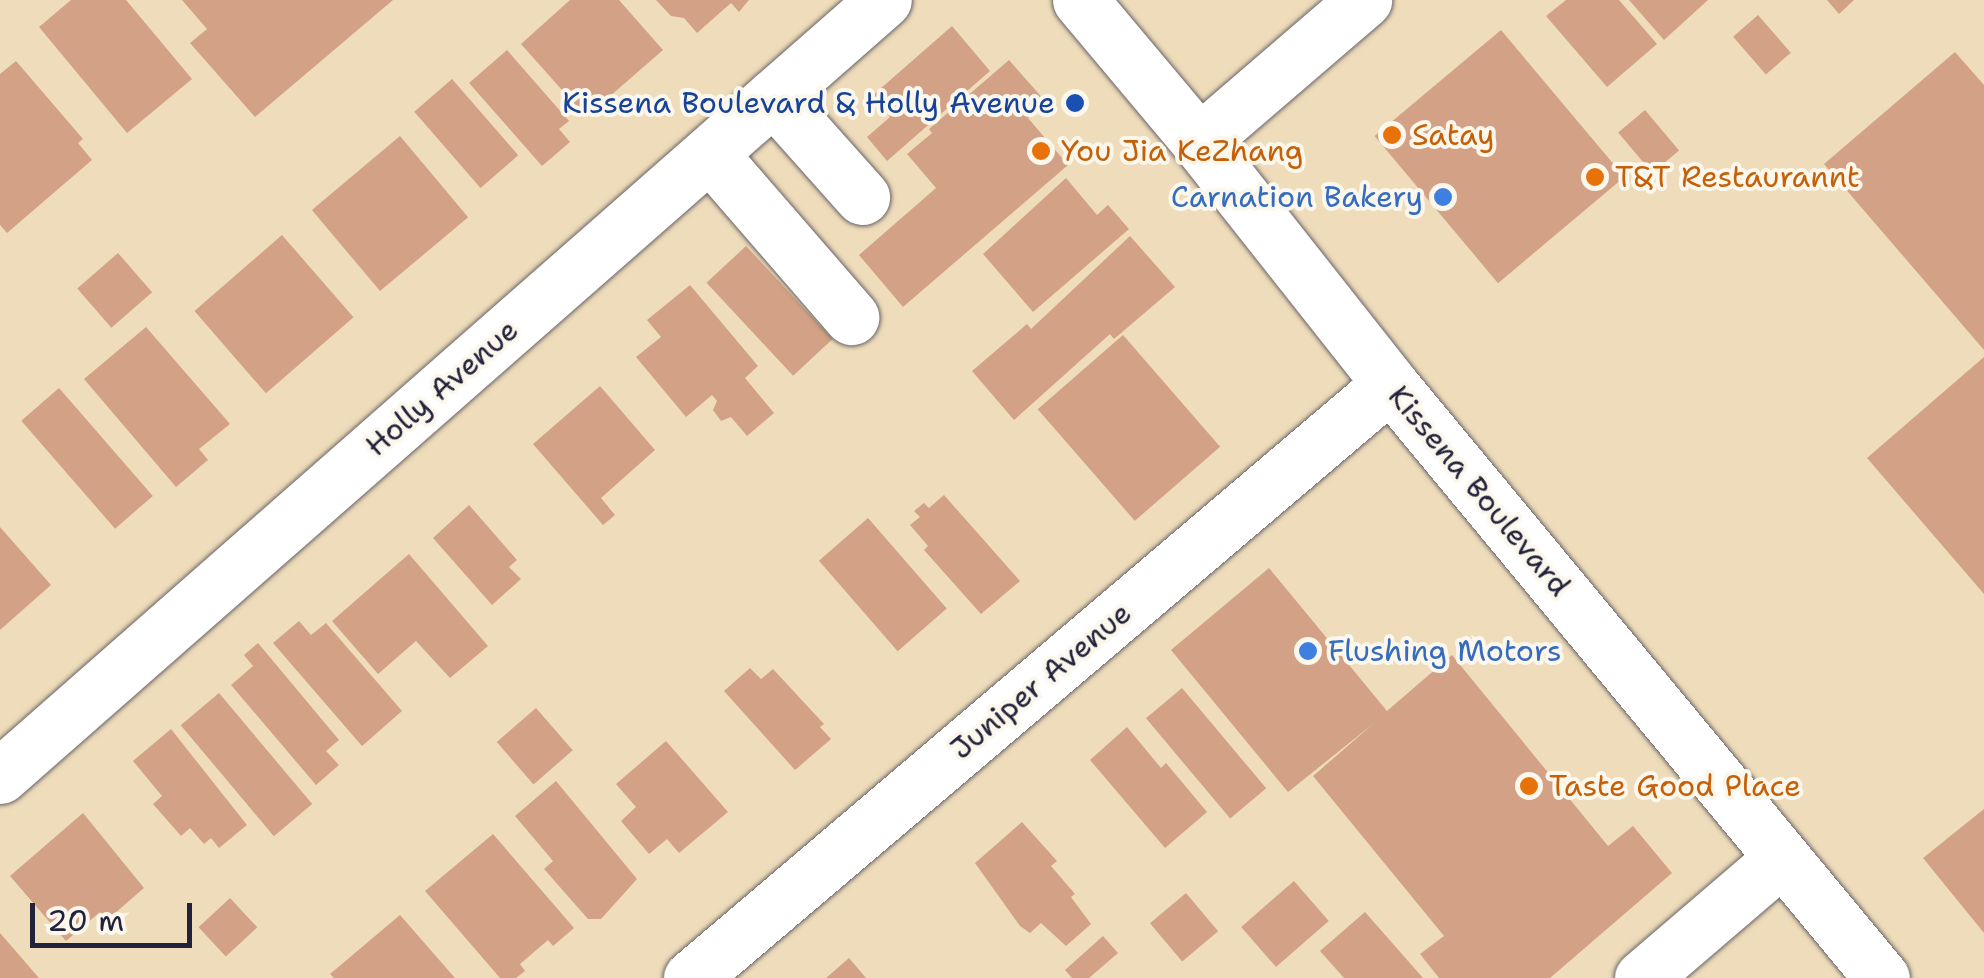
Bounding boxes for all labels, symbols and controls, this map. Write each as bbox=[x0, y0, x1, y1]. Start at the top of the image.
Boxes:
place label: Kissena Boulevard & Holly Avenue bbox=[562, 85, 1055, 121]
marker: Kissena Boulevard & Holly Avenue bbox=[1064, 92, 1086, 114]
place label: Satay bbox=[1412, 117, 1494, 153]
marker: Satay bbox=[1381, 124, 1403, 146]
place label: You Jia KeZhang bbox=[1061, 133, 1303, 169]
marker: You Jia KeZhang bbox=[1030, 140, 1052, 162]
place label: T&T Restaurannt bbox=[1615, 159, 1860, 195]
marker: T&T Restaurannt bbox=[1584, 166, 1606, 188]
place label: Carnation Bakery bbox=[1171, 179, 1423, 215]
marker: Carnation Bakery bbox=[1432, 186, 1454, 208]
street label: Holly Avenue bbox=[358, 312, 526, 464]
street label: Kissena Boulevard bbox=[1381, 379, 1577, 603]
street label: Juniper Avenue bbox=[943, 595, 1139, 767]
place label: Flushing Motors bbox=[1328, 633, 1562, 669]
marker: Flushing Motors bbox=[1297, 640, 1319, 662]
place label: Taste Good Place bbox=[1549, 768, 1801, 804]
marker: Taste Good Place bbox=[1518, 775, 1540, 797]
scale bar bbox=[35, 883, 198, 945]
text: 20 m bbox=[47, 900, 124, 941]

